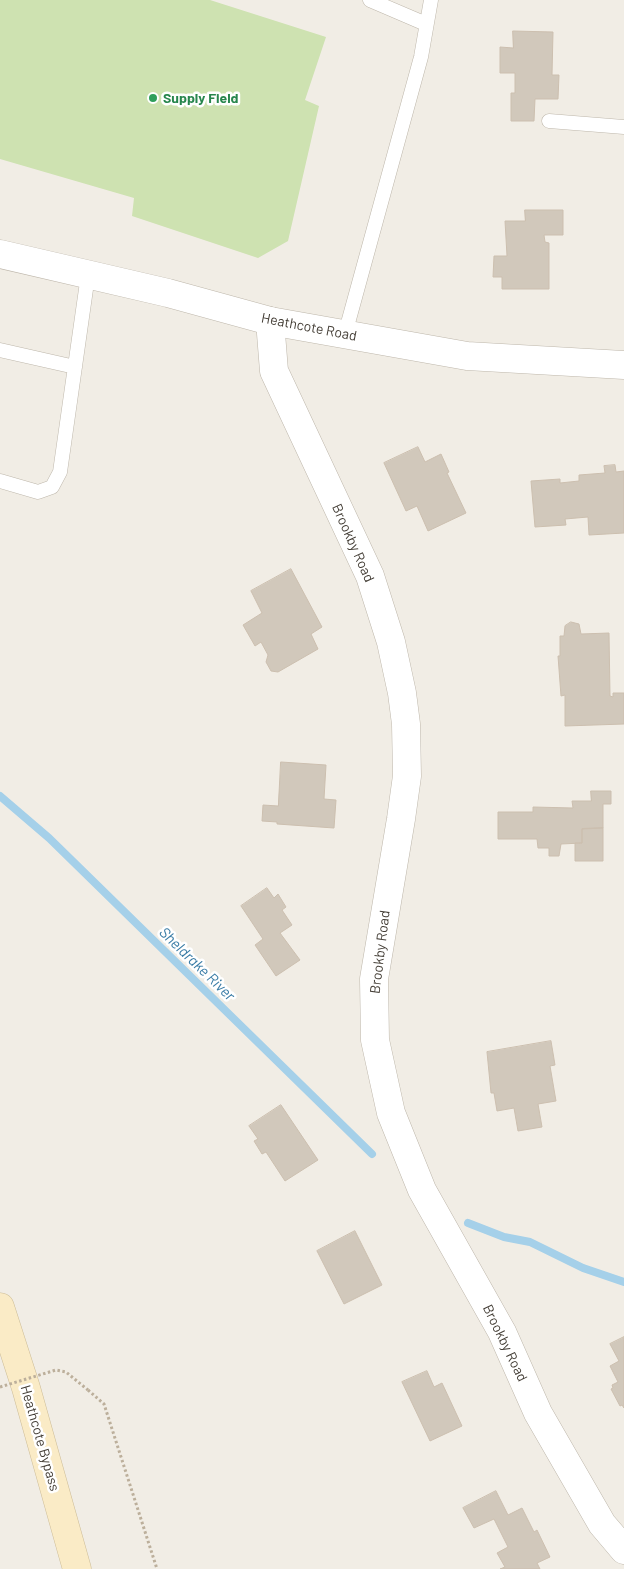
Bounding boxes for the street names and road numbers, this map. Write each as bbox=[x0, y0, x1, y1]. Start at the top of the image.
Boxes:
street label: Heathcote Road bbox=[260, 309, 358, 345]
street label: Brookby Road bbox=[328, 501, 378, 585]
street label: Brookby Road bbox=[367, 909, 393, 995]
street label: Brookby Road bbox=[479, 1302, 531, 1384]
street label: Heathcote Bypass bbox=[17, 1383, 63, 1493]

